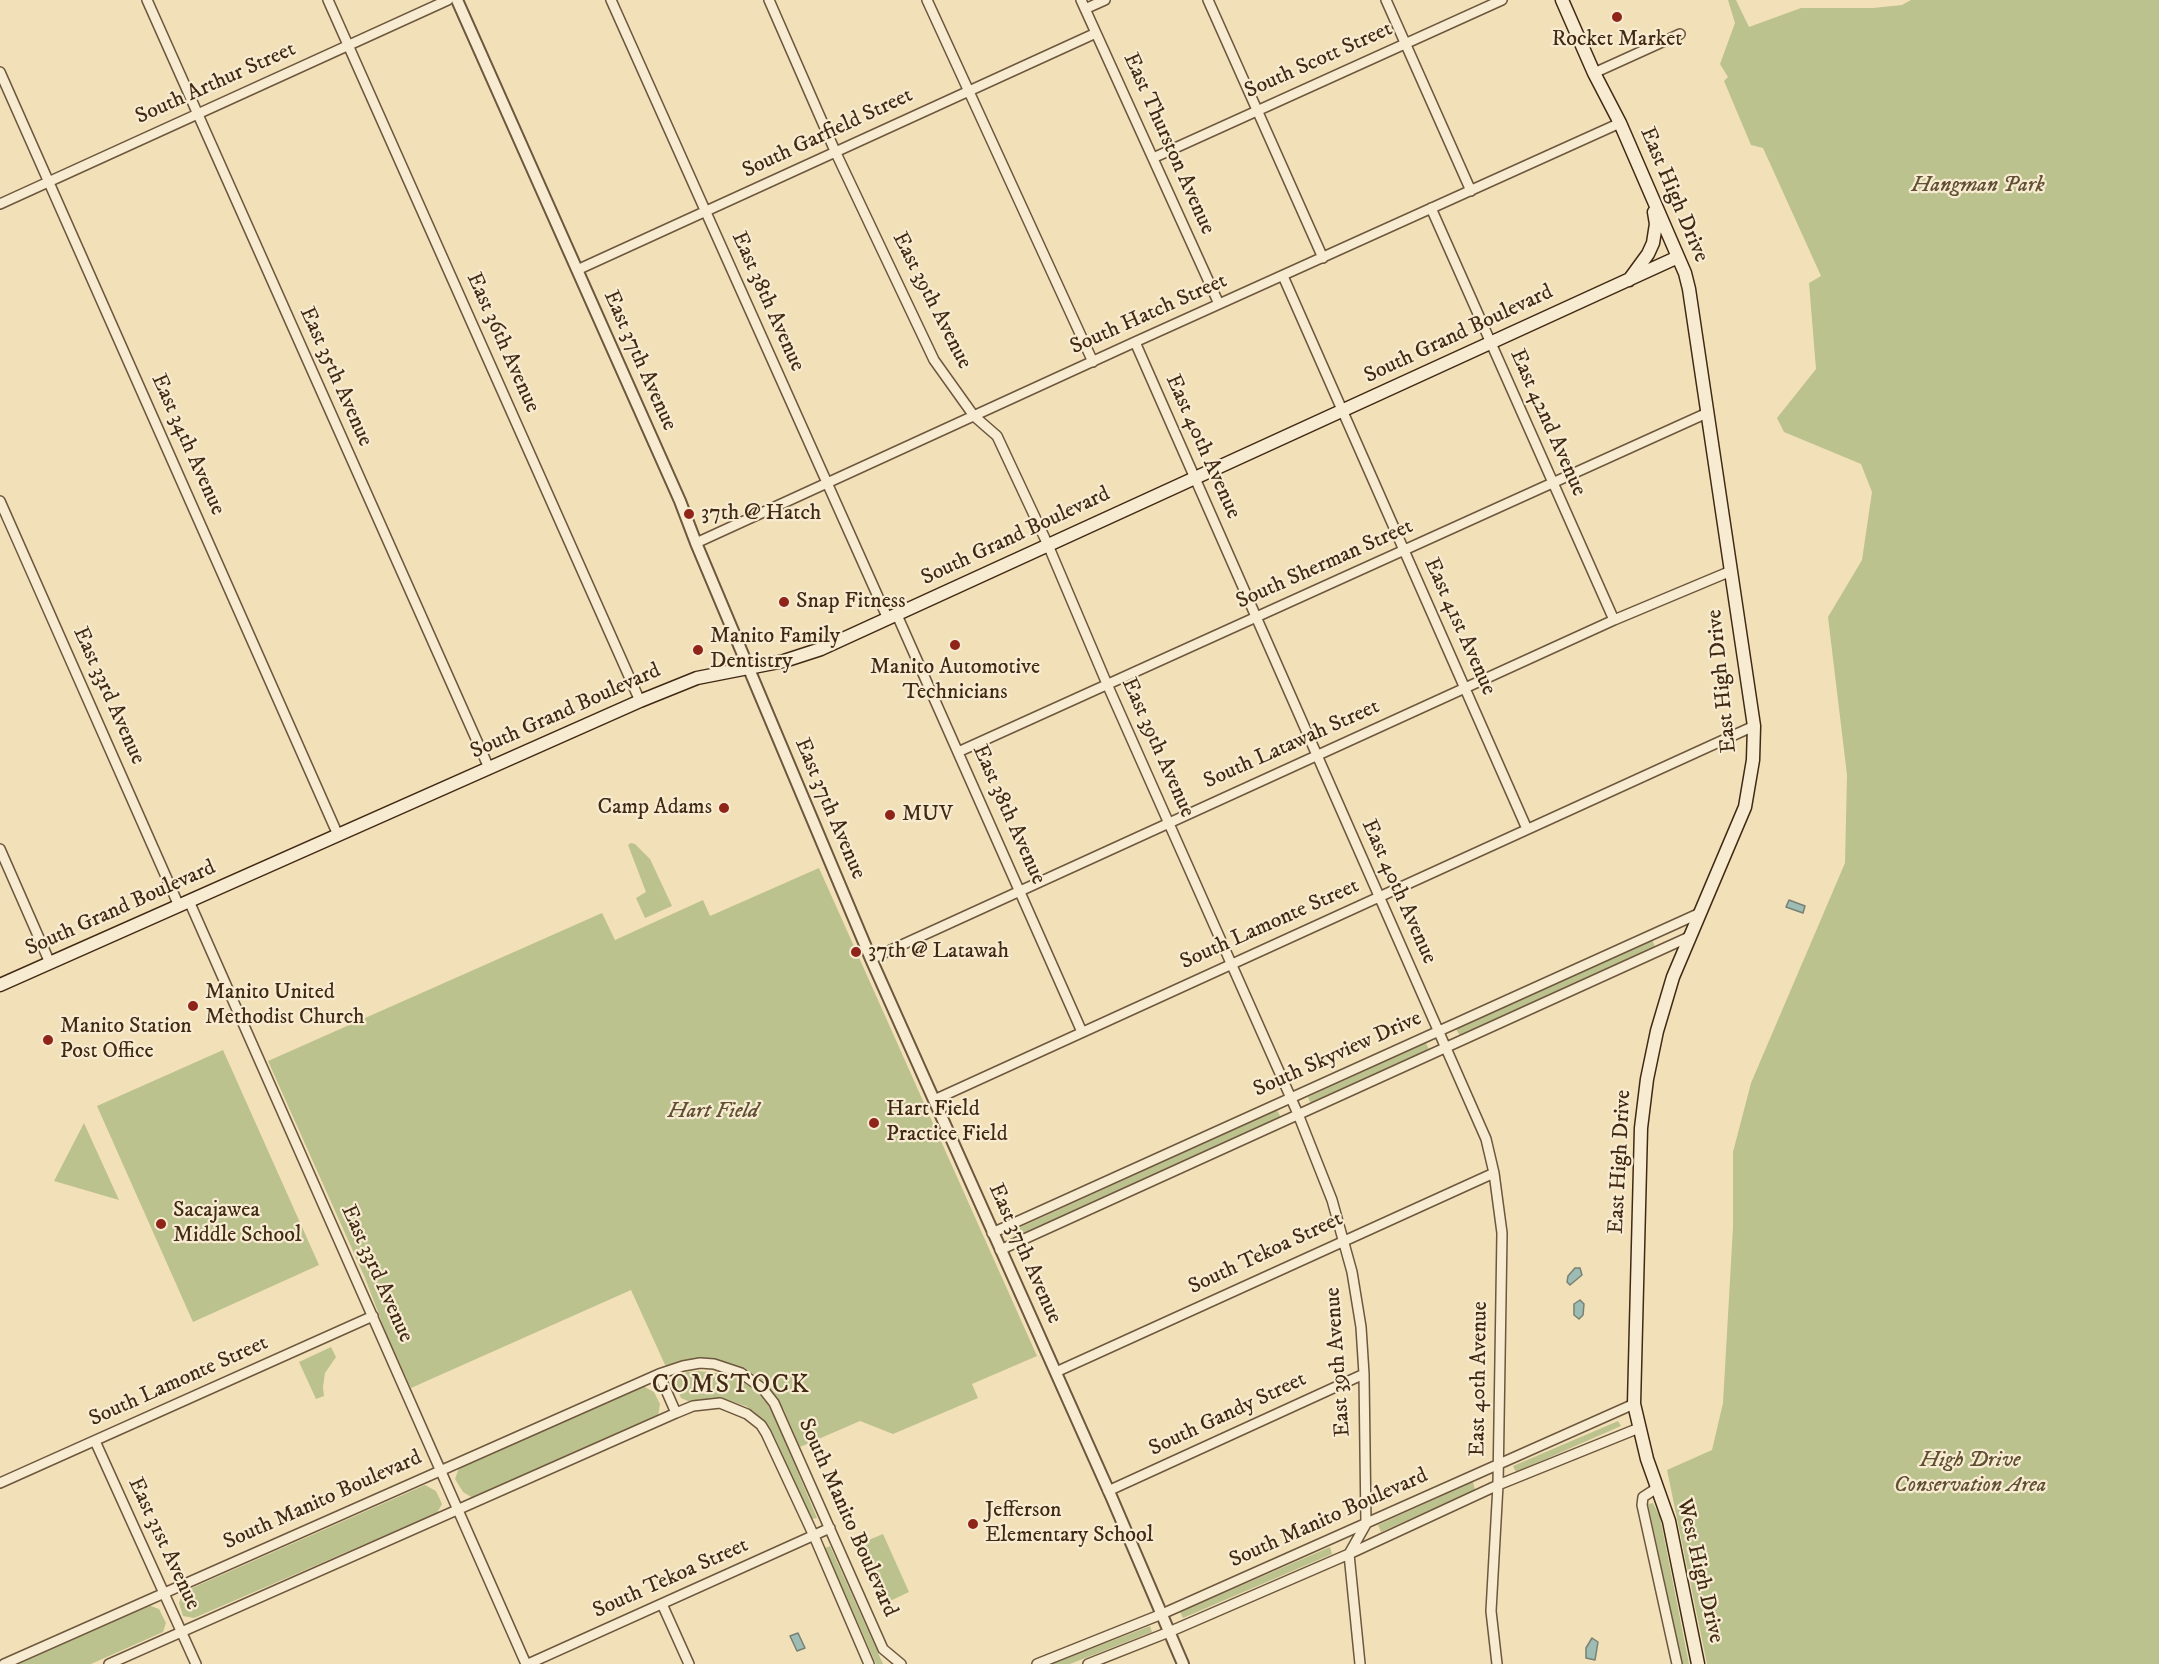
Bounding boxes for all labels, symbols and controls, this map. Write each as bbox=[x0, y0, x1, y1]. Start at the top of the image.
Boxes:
marker: Rocket Market bbox=[1610, 10, 1624, 24]
street label: South Scott Street bbox=[1241, 17, 1397, 105]
place label: Rocket Market bbox=[1552, 27, 1682, 53]
street label: South Arthur Street bbox=[132, 37, 300, 131]
street label: East Thurston Avenue bbox=[1116, 49, 1220, 239]
street label: South Garfield Street bbox=[739, 83, 917, 185]
street label: East High Drive bbox=[1633, 124, 1713, 266]
park label: Hangman Park bbox=[1911, 173, 2045, 199]
street label: East 38th Avenue bbox=[724, 228, 810, 376]
street label: East 39th Avenue bbox=[885, 228, 977, 374]
street label: East 36th Avenue bbox=[459, 269, 545, 417]
street label: South Hatch Street bbox=[1067, 269, 1231, 361]
street label: South Grand Boulevard bbox=[1360, 280, 1558, 390]
street label: East 37th Avenue bbox=[596, 287, 682, 435]
street label: East 35th Avenue bbox=[292, 303, 378, 451]
street label: East 42nd Avenue bbox=[1503, 345, 1591, 501]
street label: East 34th Avenue bbox=[144, 370, 230, 520]
street label: East 40th Avenue bbox=[1158, 371, 1246, 523]
street label: South Grand Boulevard bbox=[917, 482, 1115, 592]
place label: 37th @ Hatch bbox=[701, 501, 821, 527]
marker: 37th @ Hatch bbox=[682, 507, 696, 521]
street label: South Sherman Street bbox=[1233, 514, 1417, 616]
street label: East 41st Avenue bbox=[1417, 554, 1501, 700]
place label: Snap Fitness bbox=[796, 589, 905, 615]
marker: Snap Fitness bbox=[777, 595, 791, 609]
street label: East High Drive bbox=[1702, 608, 1744, 754]
street label: East 33rd Avenue bbox=[66, 623, 150, 769]
place label: Manito Family Dentistry bbox=[710, 624, 840, 676]
marker: Manito Automotive Technicians bbox=[948, 638, 962, 652]
marker: Manito Family Dentistry bbox=[691, 643, 705, 657]
place label: Manito Automotive Technicians bbox=[870, 655, 1040, 706]
street label: South Grand Boulevard bbox=[467, 658, 665, 766]
street label: East 39th Avenue bbox=[1114, 674, 1200, 822]
street label: South Latawah Street bbox=[1200, 694, 1384, 796]
street label: East 37th Avenue bbox=[787, 735, 871, 883]
street label: East 38th Avenue bbox=[965, 741, 1051, 889]
place label: Camp Adams bbox=[598, 795, 712, 821]
marker: Camp Adams bbox=[717, 801, 731, 815]
place label: MUV bbox=[902, 802, 953, 828]
marker: MUV bbox=[883, 808, 897, 822]
street label: East 40th Avenue bbox=[1354, 816, 1442, 968]
street label: South Grand Boulevard bbox=[22, 855, 220, 963]
street label: South Lamonte Street bbox=[1177, 874, 1363, 976]
place label: 37th @ Latawah bbox=[868, 939, 1009, 965]
marker: 37th @ Latawah bbox=[849, 945, 863, 959]
place label: Manito United Methodist Church bbox=[205, 980, 365, 1032]
marker: Manito United Methodist Church bbox=[186, 999, 200, 1013]
street label: South Skyview Drive bbox=[1250, 1006, 1426, 1104]
place label: Manito Station Post Office bbox=[60, 1014, 192, 1066]
marker: Manito Station Post Office bbox=[41, 1033, 55, 1047]
street label: East High Drive bbox=[1604, 1089, 1638, 1235]
place label: Hart Field Practice Field bbox=[886, 1097, 1008, 1148]
park label: Hart Field bbox=[667, 1099, 759, 1125]
marker: Hart Field Practice Field bbox=[867, 1116, 881, 1130]
street label: East 37th Avenue bbox=[981, 1180, 1067, 1328]
place label: Sacajawea Middle School bbox=[173, 1198, 301, 1250]
street label: East 33rd Avenue bbox=[334, 1201, 418, 1347]
street label: South Tekoa Street bbox=[1185, 1207, 1347, 1301]
marker: Sacajawea Middle School bbox=[154, 1217, 168, 1231]
street label: East 39th Avenue bbox=[1321, 1286, 1357, 1438]
street label: East 40th Avenue bbox=[1465, 1301, 1495, 1457]
street label: South Lamonte Street bbox=[86, 1331, 272, 1433]
street label: South Gandy Street bbox=[1145, 1367, 1311, 1463]
district label: COMSTOCK bbox=[652, 1371, 810, 1403]
street label: South Manito Boulevard bbox=[791, 1415, 903, 1621]
street label: South Manito Boulevard bbox=[220, 1445, 426, 1557]
park label: High Drive Conservation Area bbox=[1894, 1448, 2046, 1500]
street label: South Manito Boulevard bbox=[1226, 1463, 1432, 1575]
street label: East 31st Avenue bbox=[121, 1474, 205, 1614]
street label: West High Drive bbox=[1670, 1496, 1728, 1646]
place label: Jefferson Elementary School bbox=[985, 1498, 1153, 1550]
marker: Jefferson Elementary School bbox=[966, 1517, 980, 1531]
street label: South Tekoa Street bbox=[589, 1533, 753, 1625]

